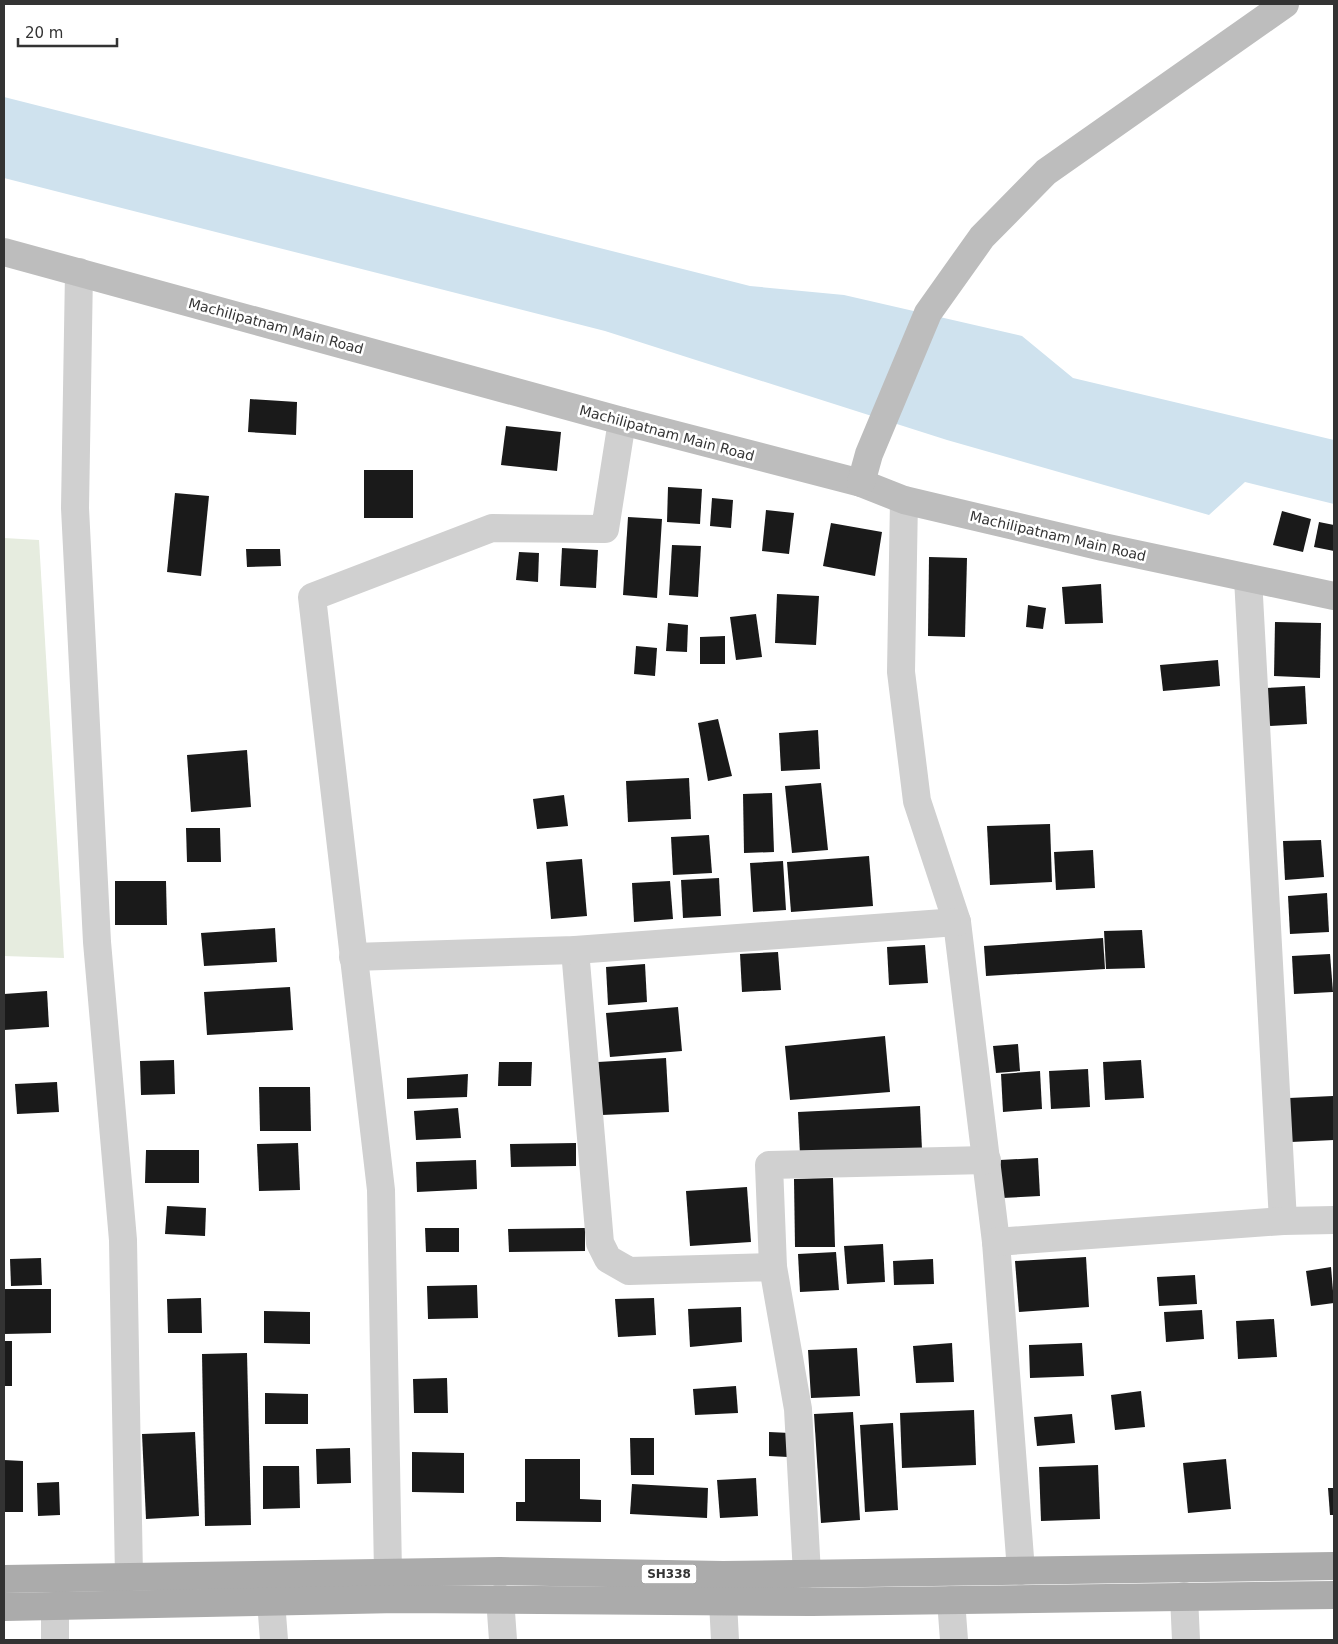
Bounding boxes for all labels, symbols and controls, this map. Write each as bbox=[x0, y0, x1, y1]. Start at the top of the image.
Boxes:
scale bar bbox=[18, 15, 116, 47]
text: 20 m bbox=[25, 24, 63, 42]
street label: Machilipatnam Main Road bbox=[187, 295, 365, 357]
street label: Machilipatnam Main Road bbox=[578, 402, 756, 464]
street label: Machilipatnam Main Road bbox=[968, 508, 1148, 564]
road number: SH338 bbox=[642, 1565, 696, 1584]

